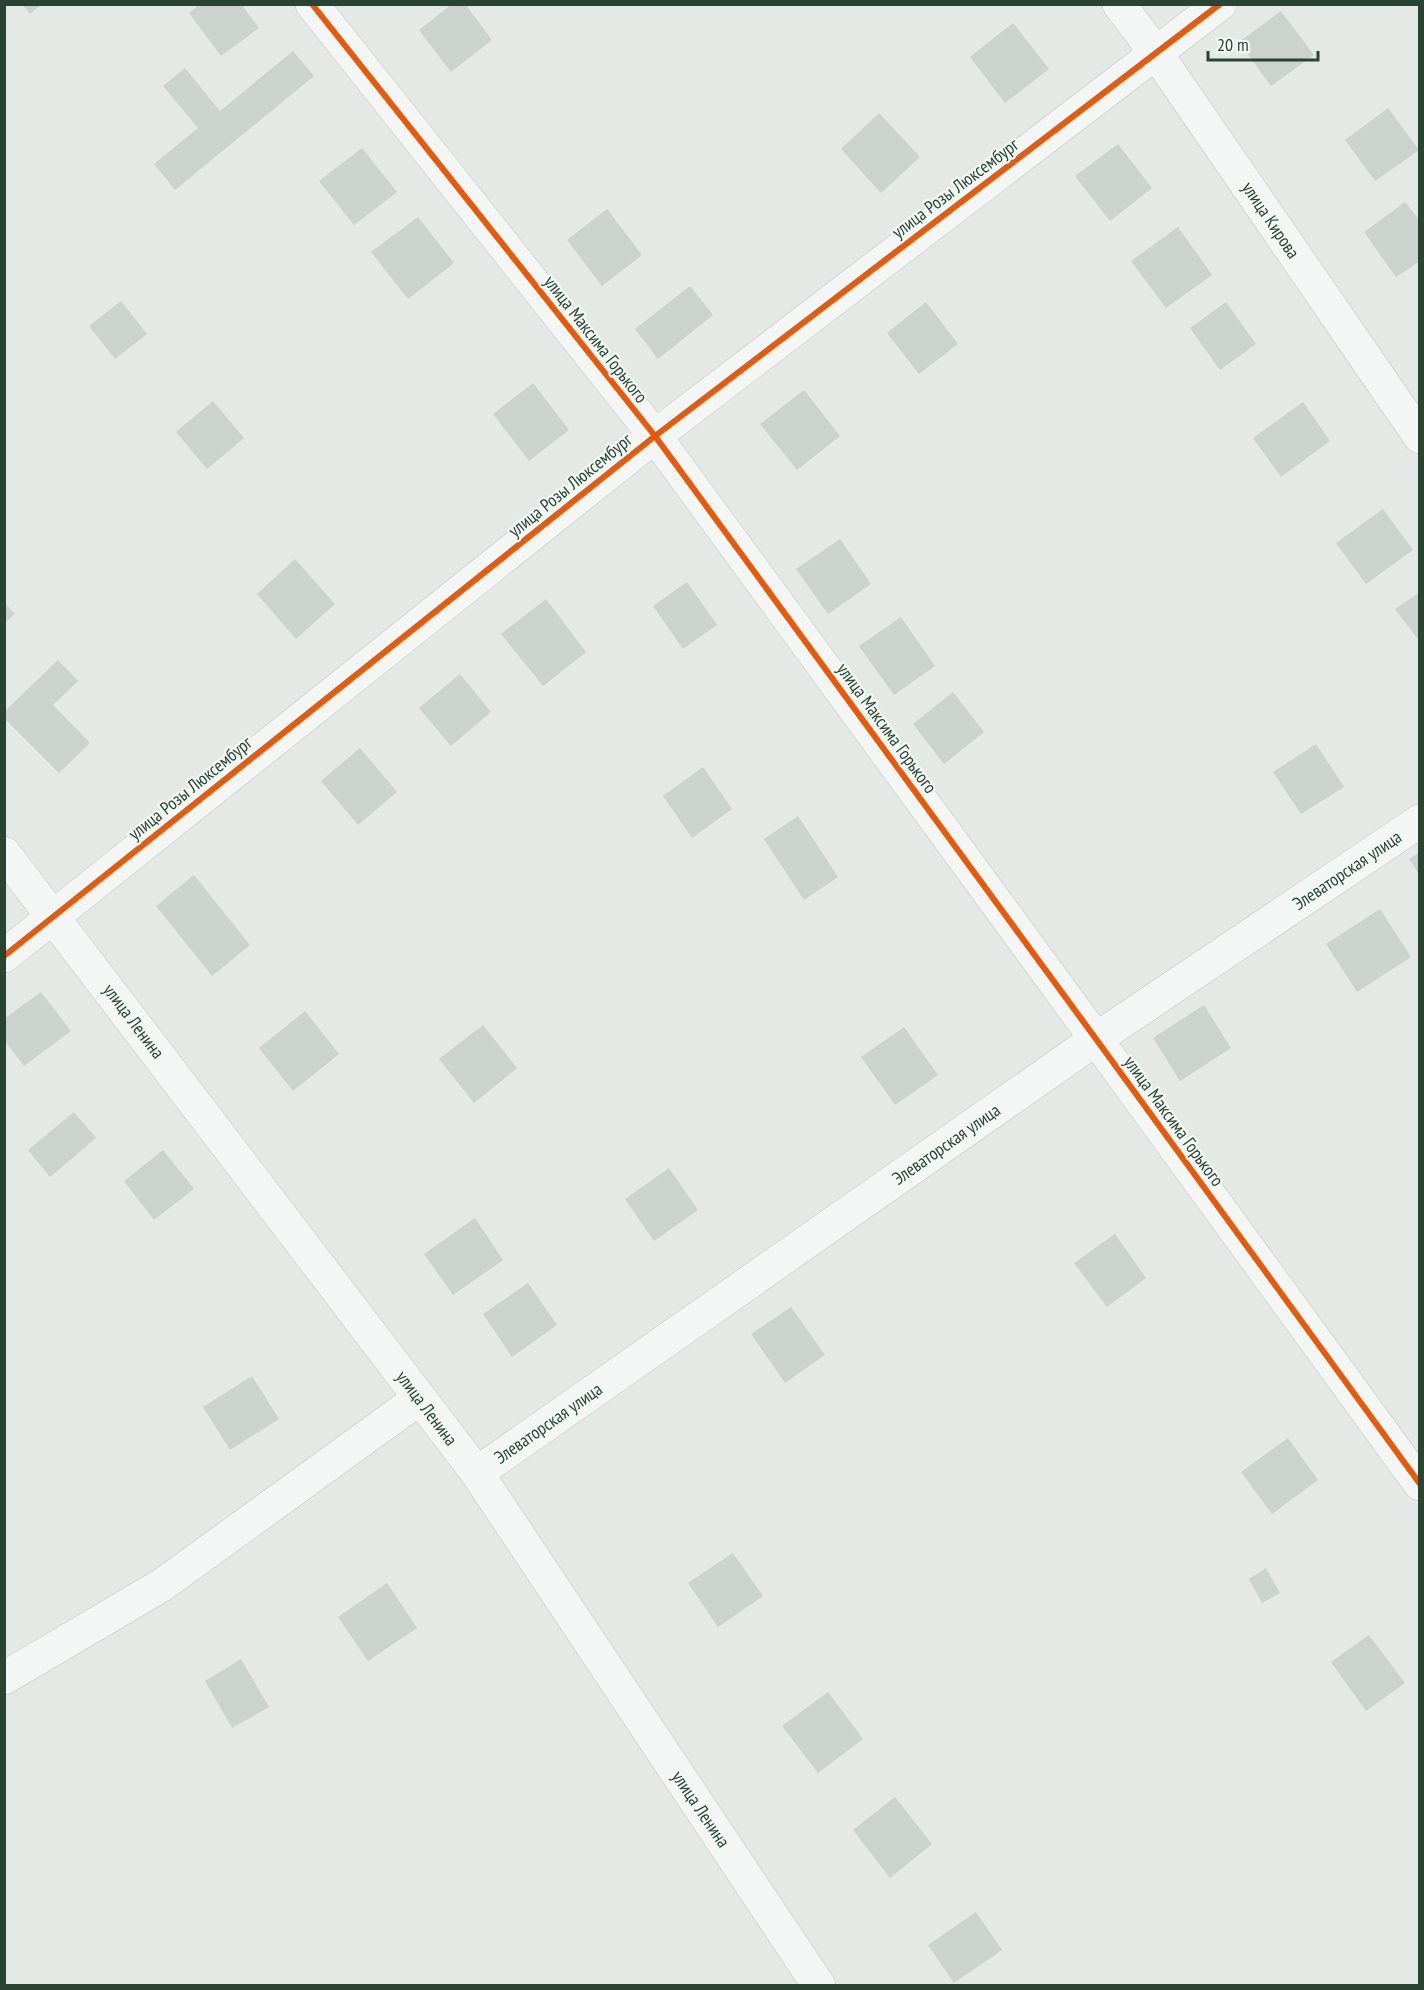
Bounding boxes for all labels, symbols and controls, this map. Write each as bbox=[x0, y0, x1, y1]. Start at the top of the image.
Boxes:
scale bar bbox=[1208, 24, 1318, 62]
text: 20 m bbox=[1217, 33, 1249, 56]
street label: улица Розы Люксембург bbox=[887, 132, 1023, 243]
street label: улица Кирова bbox=[1237, 177, 1305, 263]
street label: улица Максима Горького bbox=[539, 271, 653, 408]
street label: улица Розы Люксембург bbox=[503, 428, 637, 542]
street label: улица Максима Горького bbox=[832, 658, 942, 798]
street label: улица Розы Люксембург bbox=[123, 731, 257, 845]
street label: Элеваторская улица bbox=[1288, 825, 1406, 915]
street label: улица Ленина bbox=[98, 979, 170, 1063]
street label: улица Максима Горького bbox=[1119, 1051, 1229, 1191]
street label: Элеваторская улица bbox=[888, 1098, 1004, 1190]
street label: улица Ленина bbox=[391, 1366, 463, 1450]
street label: Элеваторская улица bbox=[490, 1377, 606, 1469]
street label: улица Ленина bbox=[667, 1766, 735, 1852]

